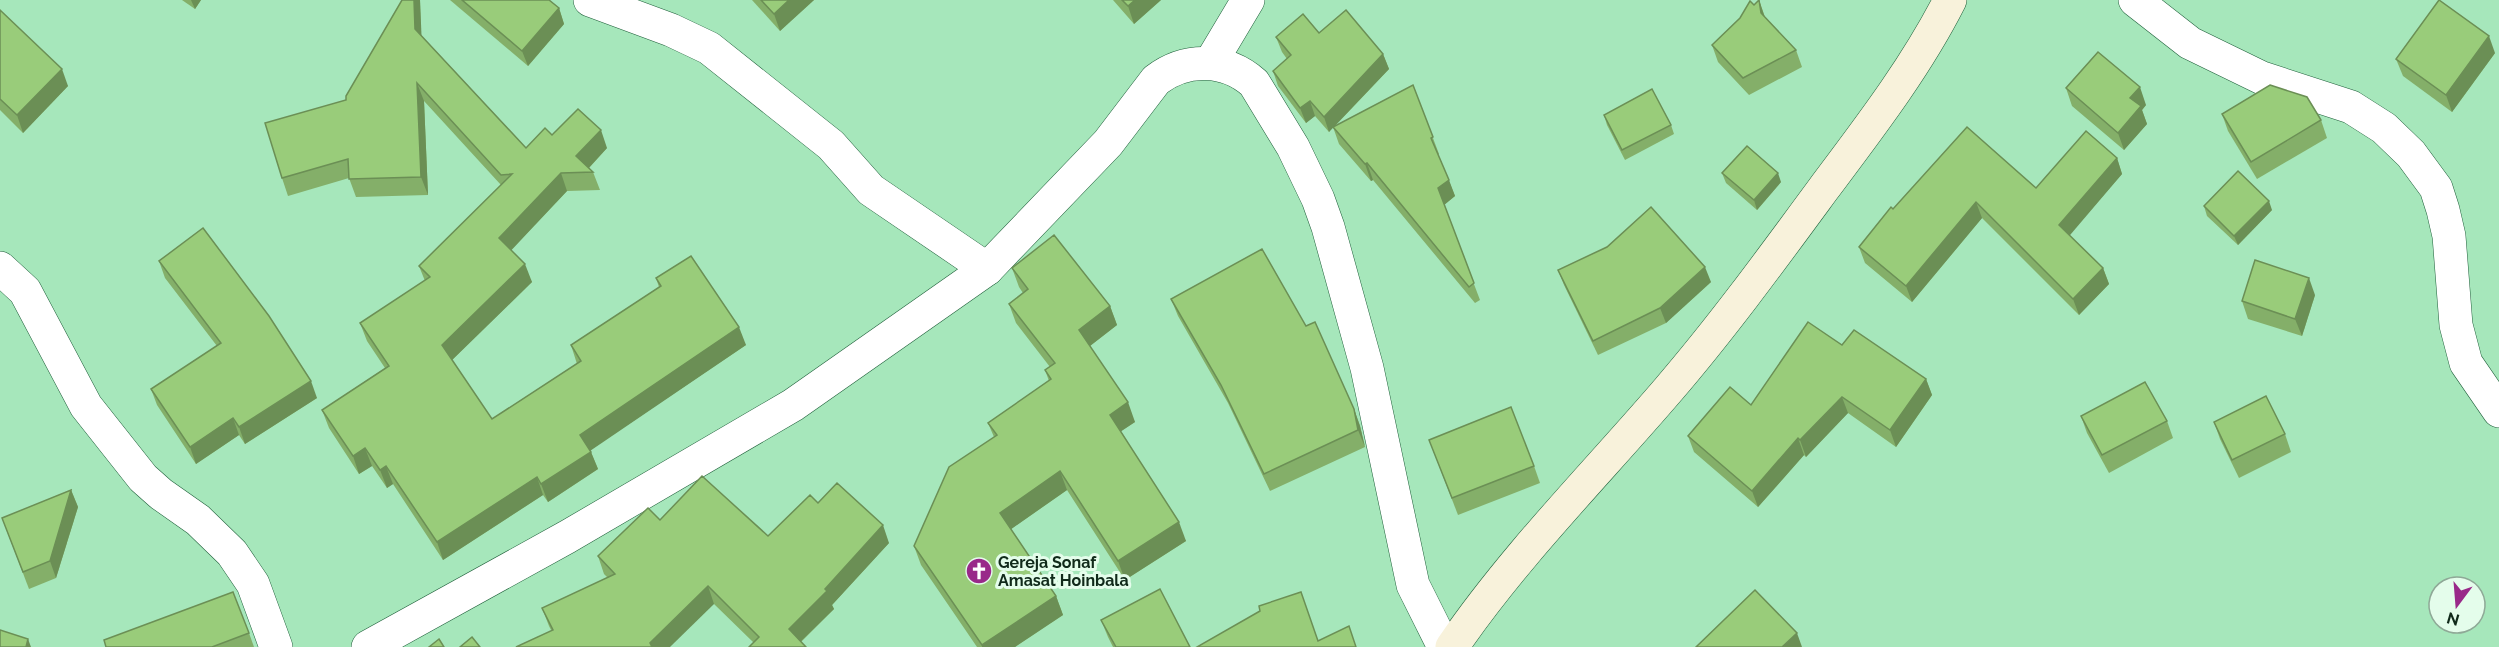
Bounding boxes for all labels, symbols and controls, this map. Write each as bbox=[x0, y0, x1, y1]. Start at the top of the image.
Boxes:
place label: Gereja Sonaf Amasat Hoinbala bbox=[998, 553, 1129, 590]
church icon: Gereja Sonaf Amasat Hoinbala bbox=[964, 556, 994, 586]
north arrow bbox=[2427, 575, 2487, 635]
text: N bbox=[2445, 608, 2461, 630]

